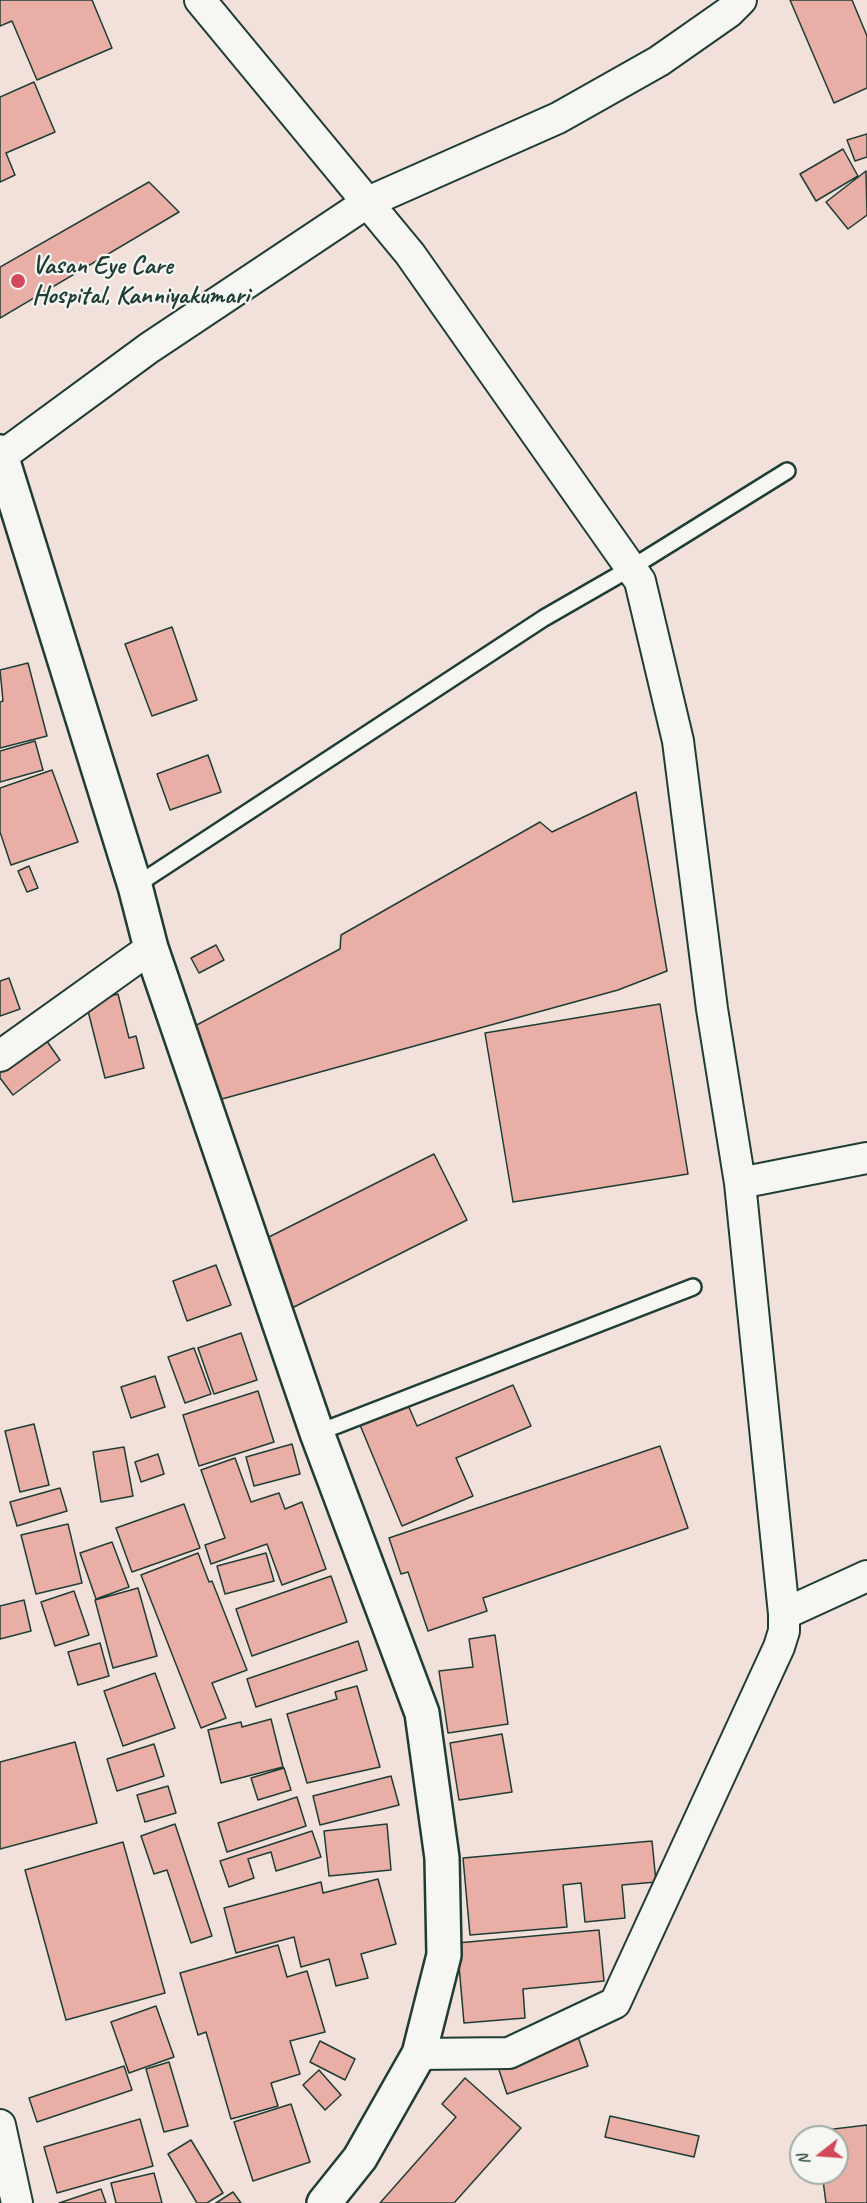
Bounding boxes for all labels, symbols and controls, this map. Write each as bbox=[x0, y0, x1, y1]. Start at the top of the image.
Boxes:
place label: Vasan Eye Care Hospital, Kanniyakumari bbox=[32, 250, 249, 312]
marker: Vasan Eye Care Hospital, Kanniyakumari bbox=[9, 272, 27, 290]
north arrow bbox=[789, 2125, 849, 2185]
text: N bbox=[793, 2152, 815, 2167]

